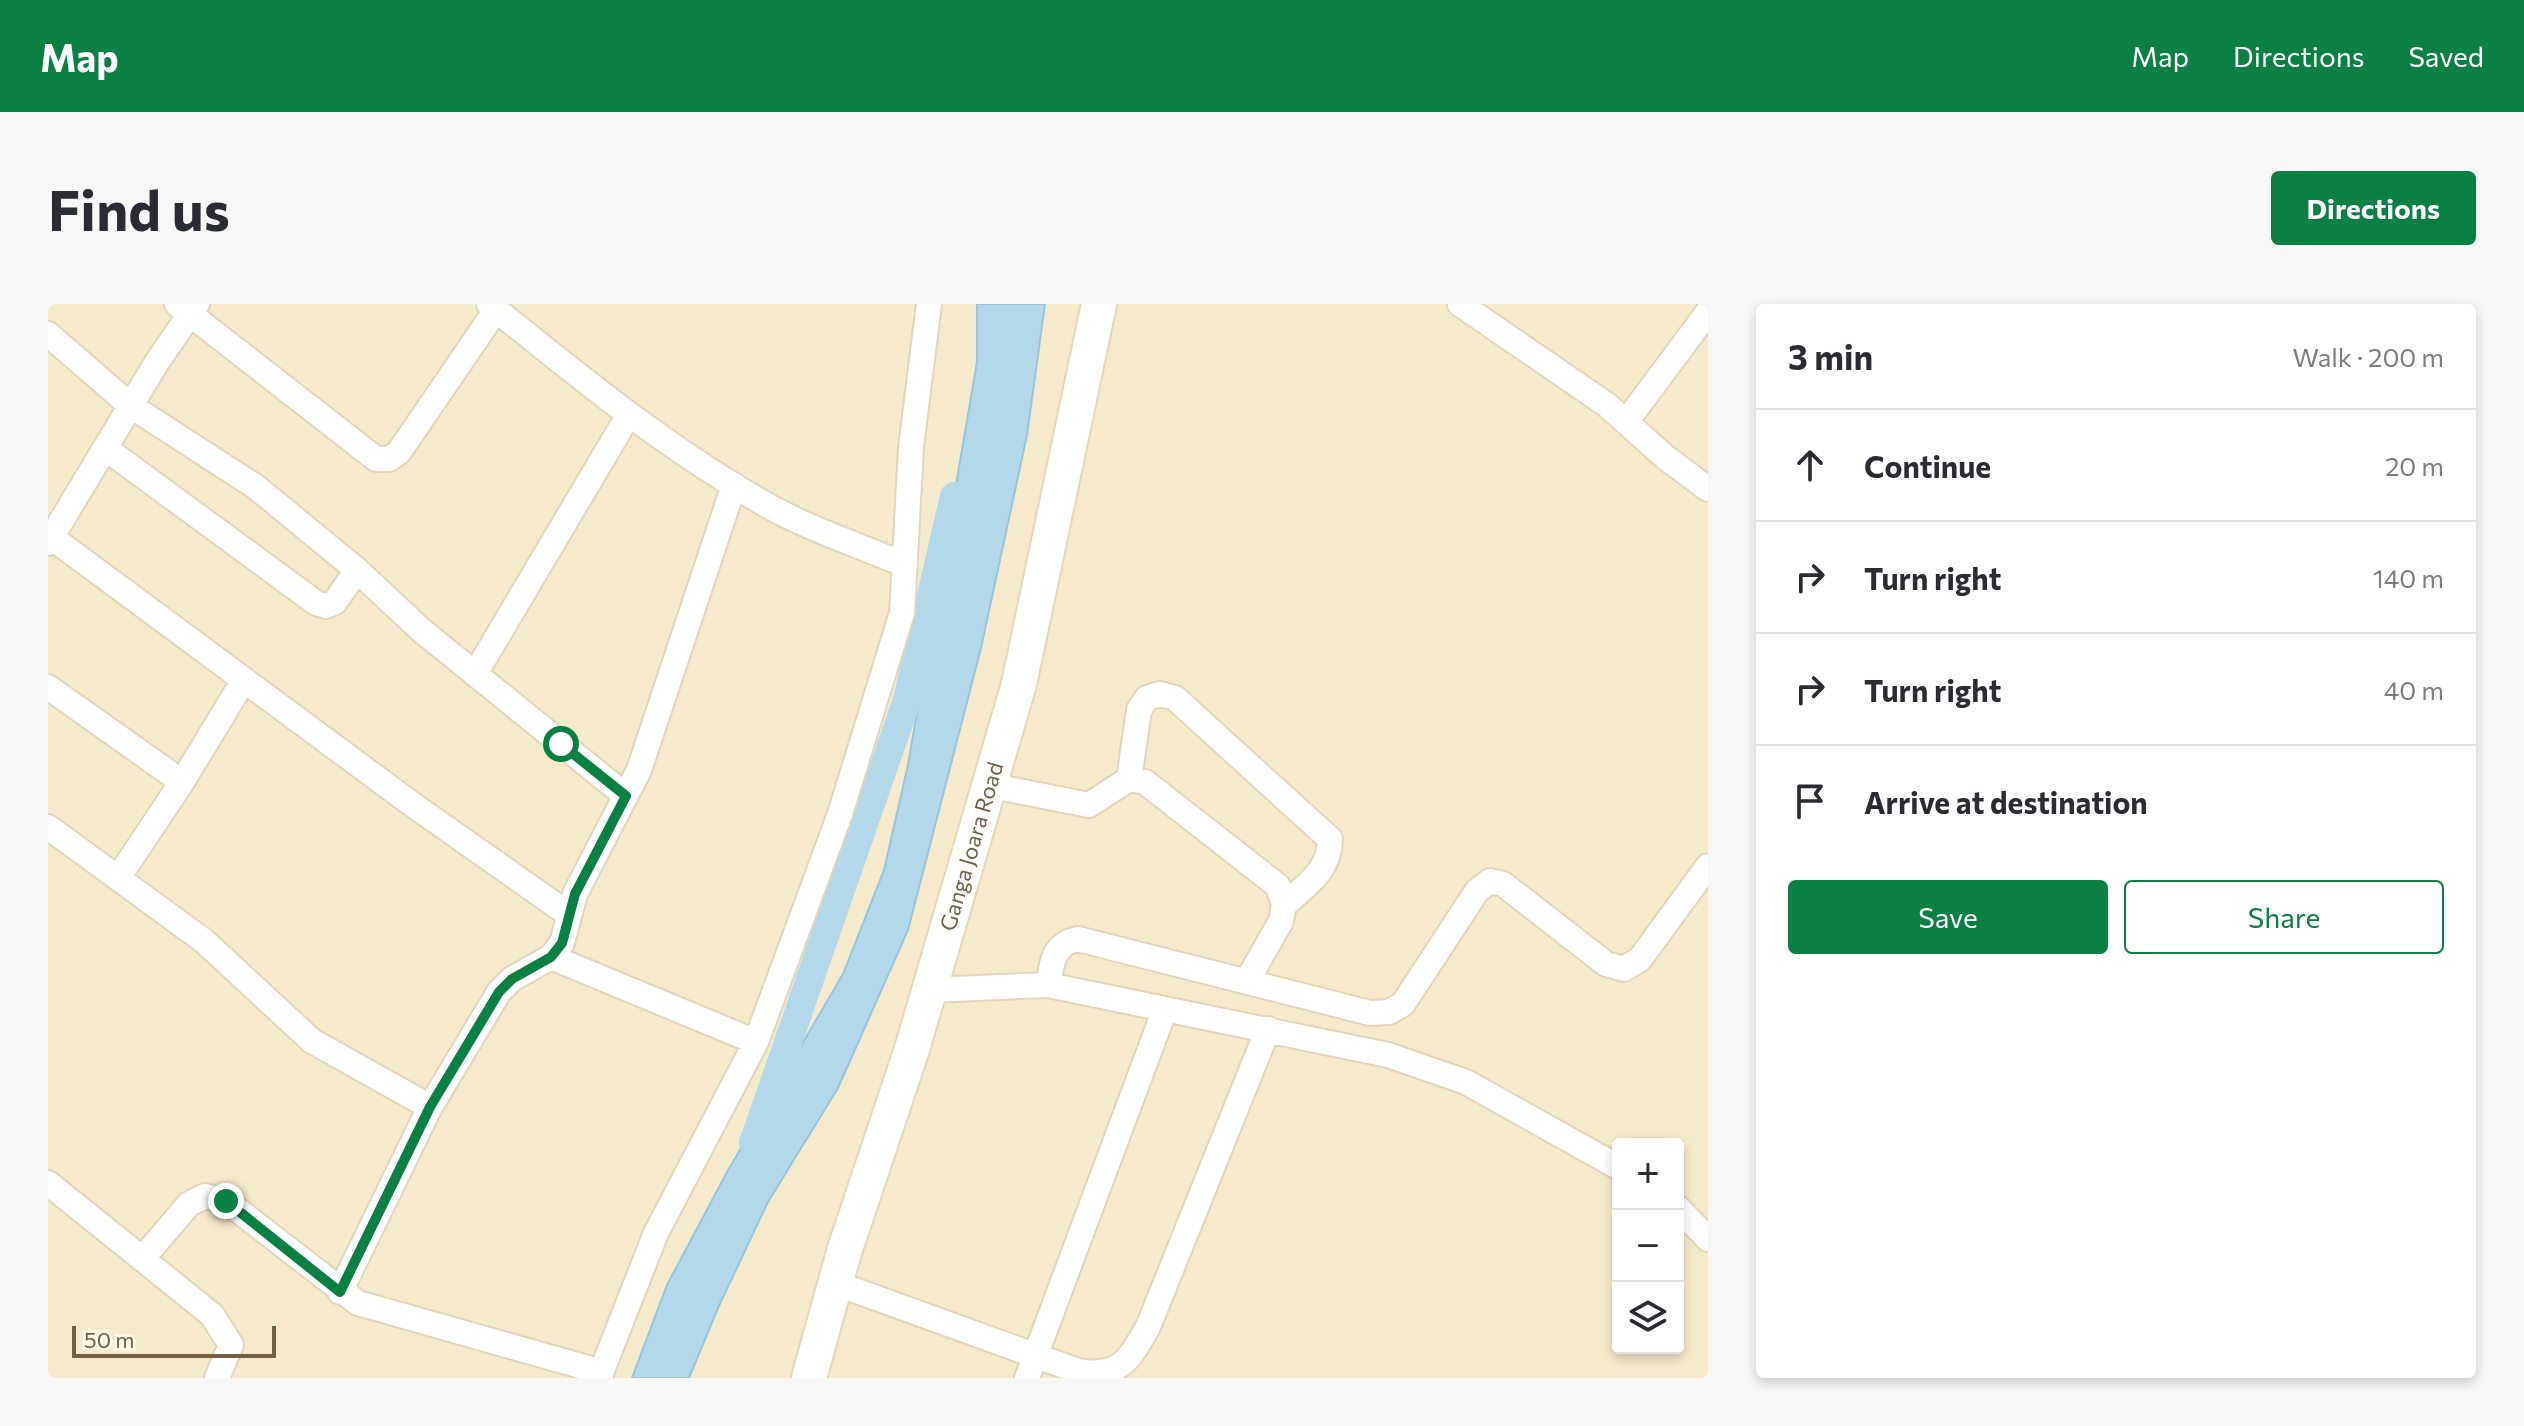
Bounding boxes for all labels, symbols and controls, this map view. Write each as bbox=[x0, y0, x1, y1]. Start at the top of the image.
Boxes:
text: Map bbox=[40, 33, 119, 80]
text: Map bbox=[2131, 39, 2189, 73]
text: Directions bbox=[2233, 39, 2364, 73]
text: Saved bbox=[2408, 39, 2484, 73]
button: Directions bbox=[2271, 171, 2476, 245]
text: Find us bbox=[48, 174, 230, 243]
text: 3 min bbox=[1788, 335, 1873, 377]
text: Walk · 200 m bbox=[2293, 341, 2444, 372]
icon: ahead bbox=[1788, 443, 1832, 487]
text: Continue bbox=[1864, 447, 1991, 484]
text: 20 m bbox=[2385, 450, 2444, 481]
icon: right bbox=[1788, 555, 1832, 599]
text: Turn right bbox=[1864, 559, 2001, 596]
text: 140 m bbox=[2373, 562, 2444, 593]
icon: right bbox=[1788, 667, 1832, 711]
text: Turn right bbox=[1864, 671, 2001, 708]
text: 40 m bbox=[2384, 674, 2444, 705]
route start bbox=[543, 726, 579, 762]
street label: Ganga Joara Road bbox=[933, 759, 1008, 934]
icon: arrive bbox=[1788, 779, 1832, 823]
text: Arrive at destination bbox=[1864, 783, 2148, 820]
button: Save bbox=[1788, 880, 2108, 954]
button: Share bbox=[2124, 880, 2444, 954]
map controls bbox=[1612, 1138, 1684, 1354]
button: + bbox=[1612, 1138, 1684, 1210]
route end bbox=[208, 1183, 244, 1219]
button: − bbox=[1612, 1210, 1684, 1282]
button: layers bbox=[1612, 1282, 1684, 1354]
scale bar bbox=[72, 1322, 276, 1358]
text: 50 m bbox=[84, 1326, 134, 1353]

